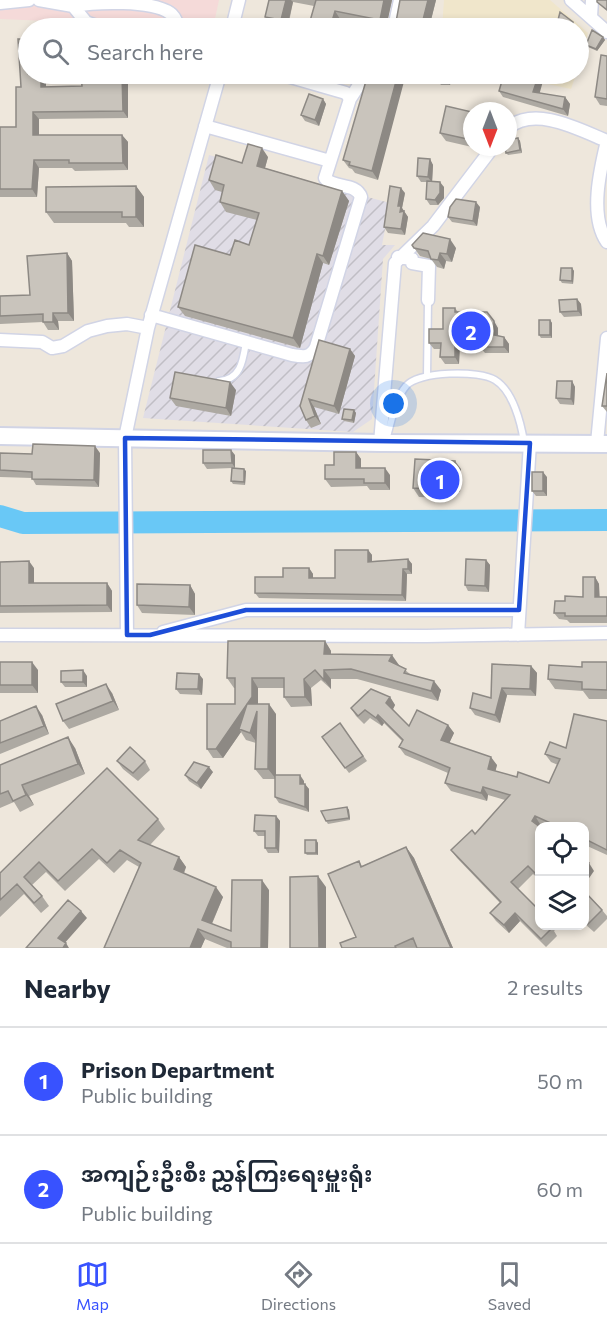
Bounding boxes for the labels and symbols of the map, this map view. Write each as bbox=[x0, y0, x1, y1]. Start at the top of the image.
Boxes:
north arrow bbox=[463, 102, 517, 156]
pin: 2 bbox=[452, 308, 490, 354]
your location bbox=[379, 389, 408, 418]
pin: 1 bbox=[420, 458, 460, 502]

